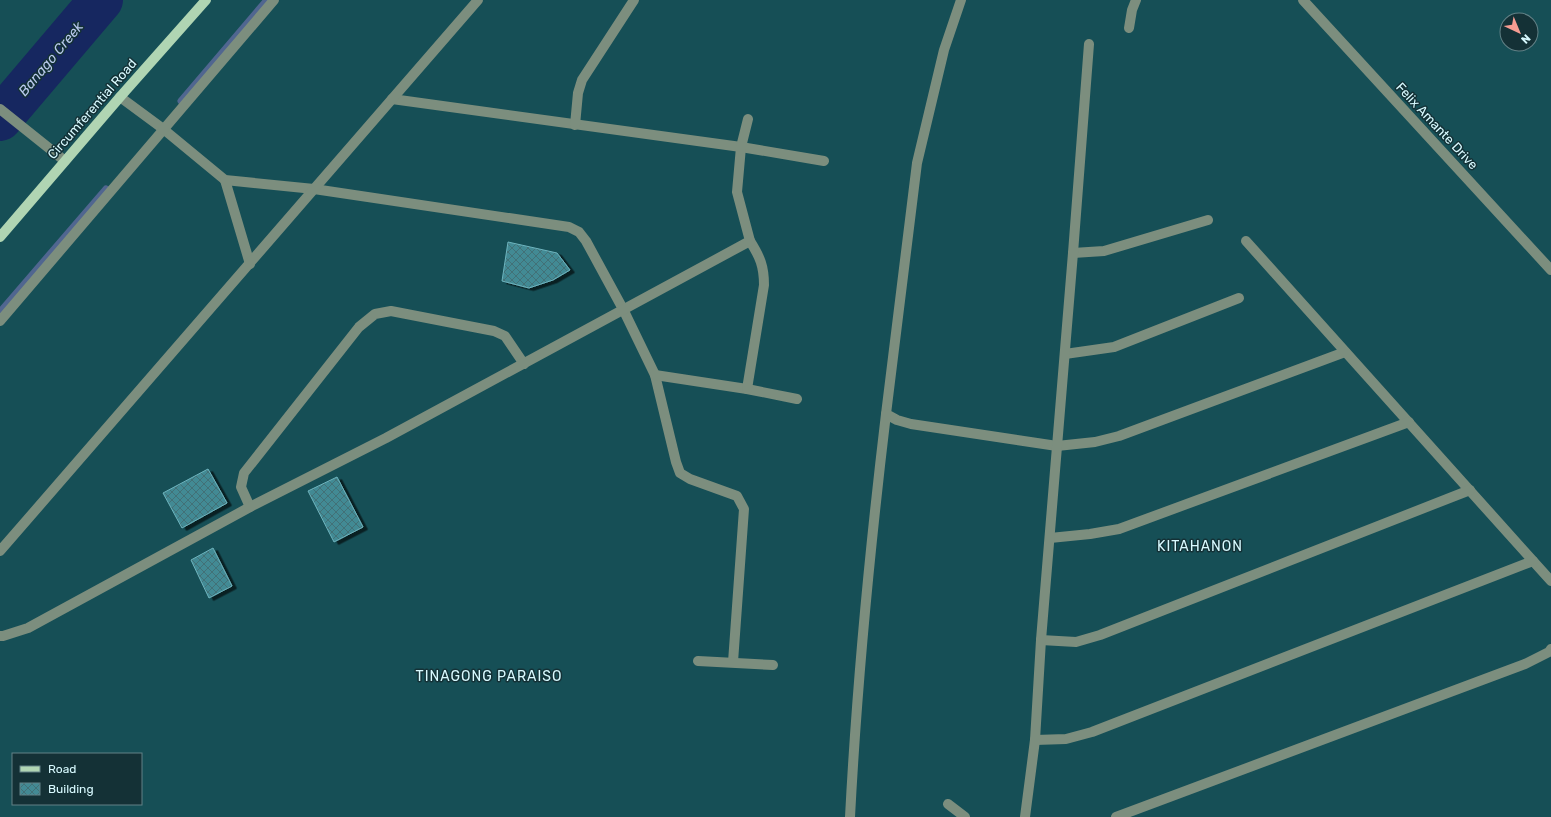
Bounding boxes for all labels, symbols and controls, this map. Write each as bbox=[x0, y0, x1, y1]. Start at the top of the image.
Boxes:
north arrow bbox=[1499, 12, 1539, 52]
water label: Banago Creek bbox=[15, 18, 87, 100]
text: N bbox=[1518, 31, 1533, 46]
street label: Circumferential Road bbox=[44, 56, 140, 162]
street label: Felix Amante Drive bbox=[1393, 80, 1481, 172]
district label: KITAHANON bbox=[1157, 538, 1243, 555]
district label: TINAGONG PARAISO bbox=[416, 668, 562, 685]
legend bbox=[12, 753, 142, 805]
text: Road bbox=[48, 762, 76, 776]
text: Building bbox=[48, 782, 94, 796]

